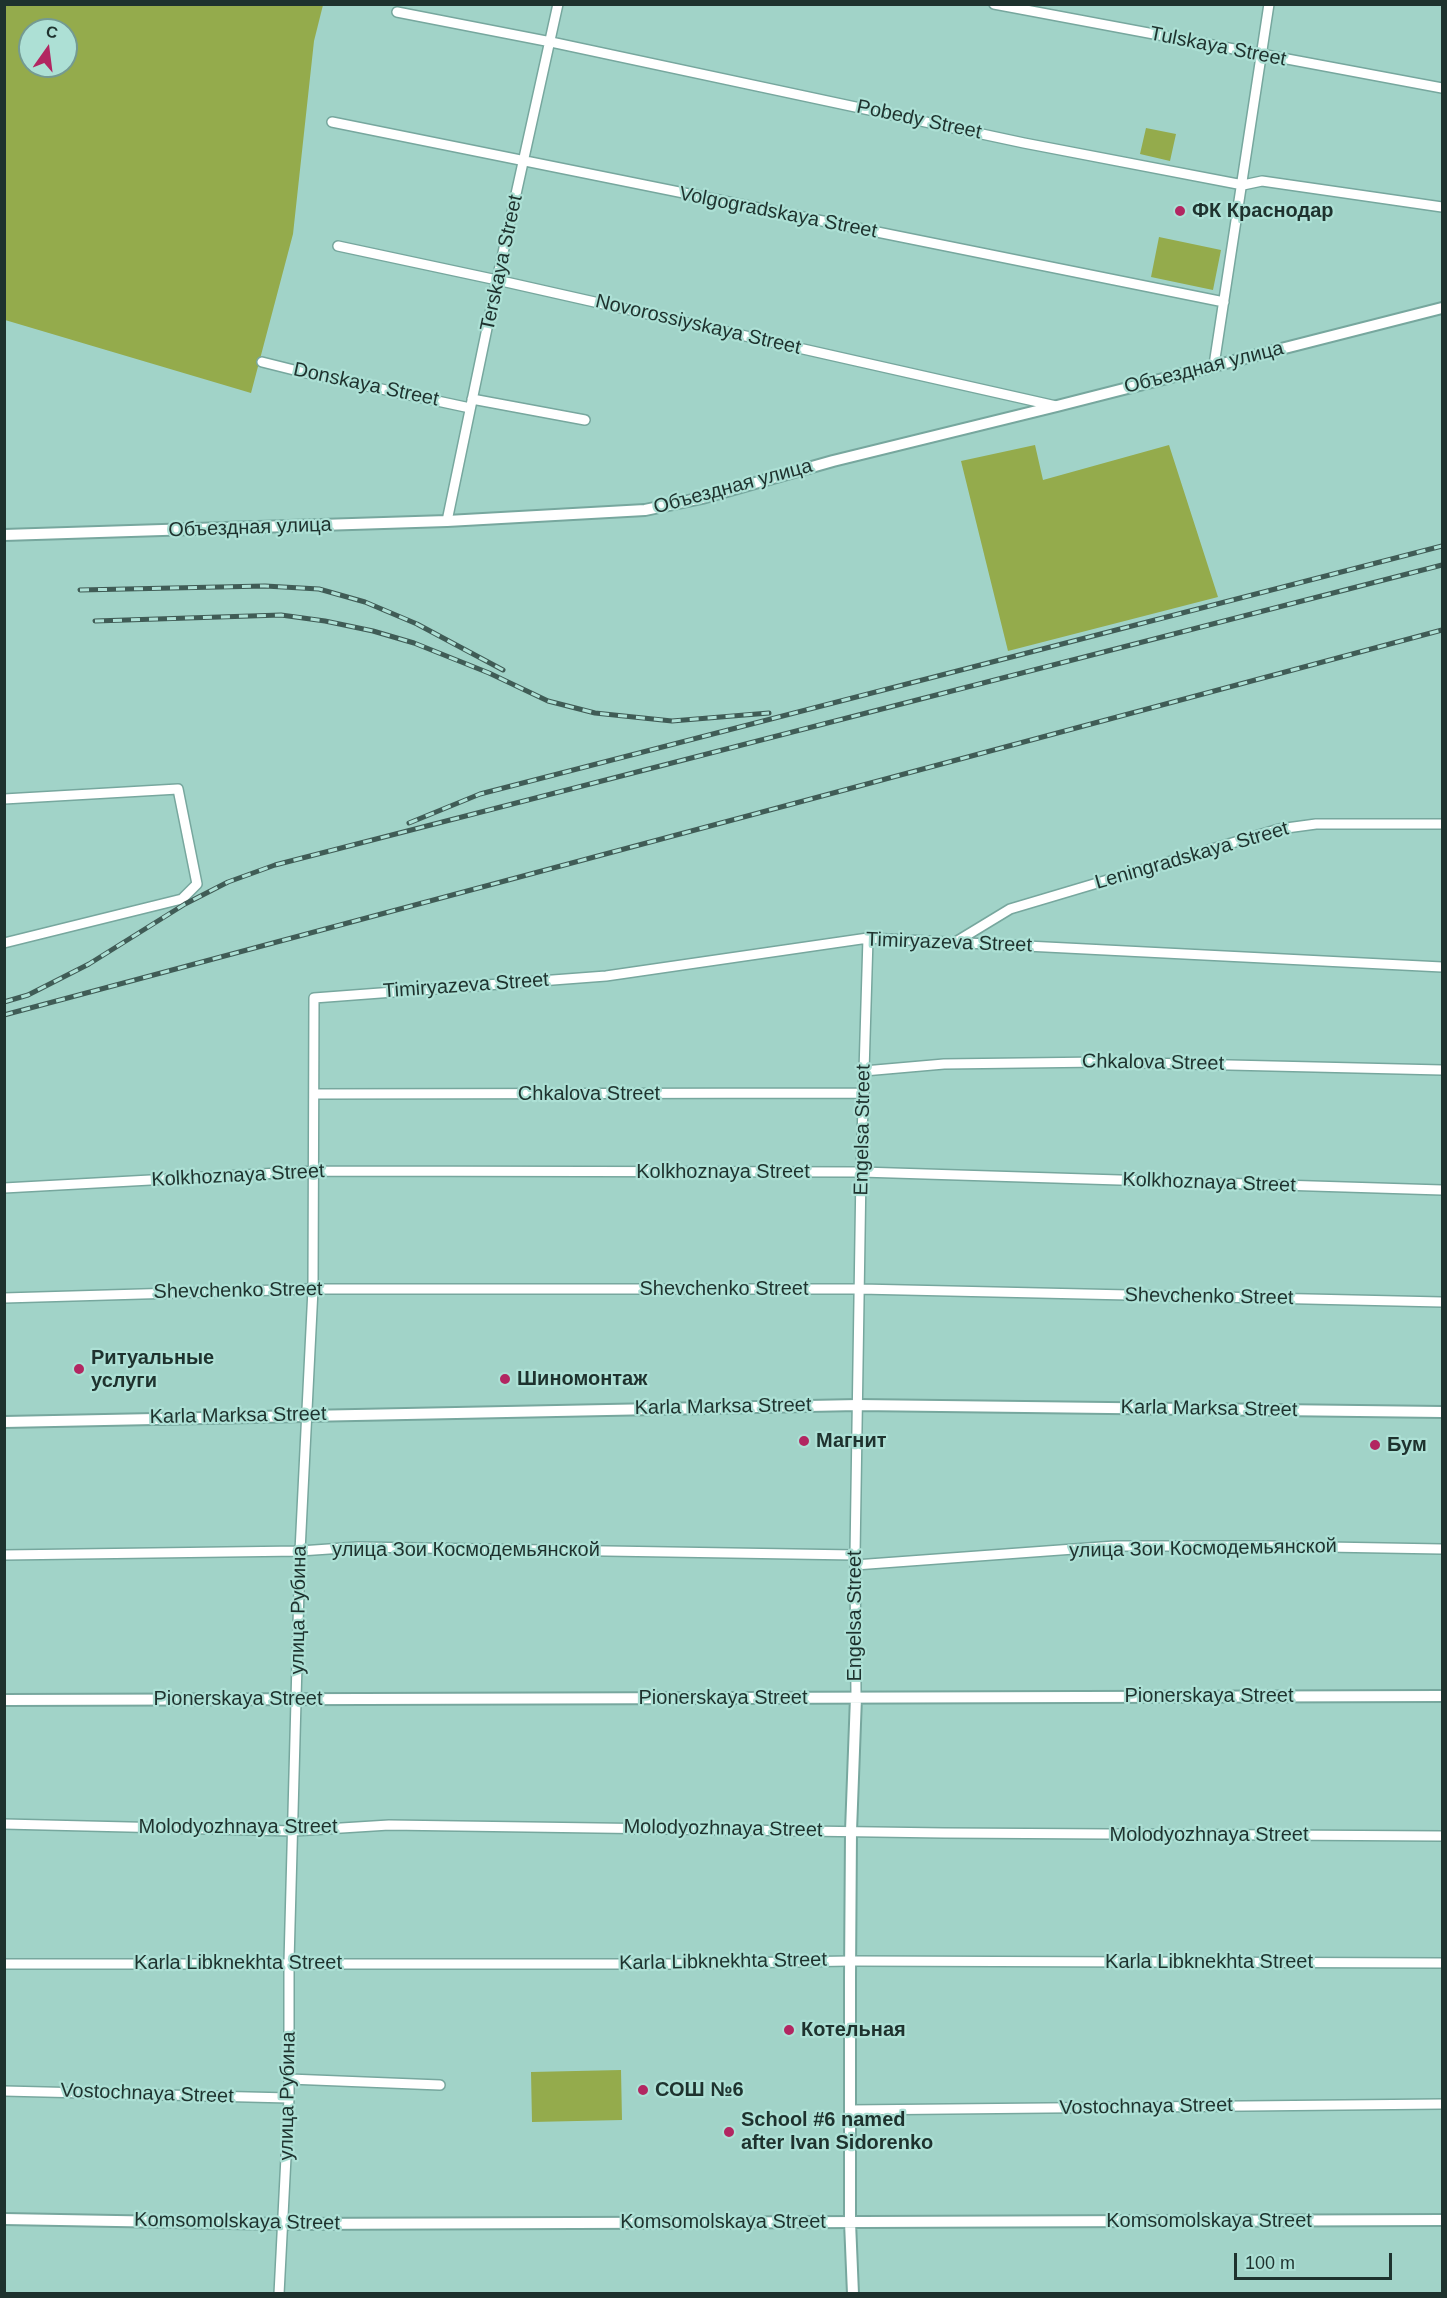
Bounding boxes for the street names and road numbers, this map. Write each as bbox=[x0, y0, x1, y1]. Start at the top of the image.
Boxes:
street label: Tulskaya Street bbox=[1148, 22, 1288, 72]
street label: Pobedy Street bbox=[855, 95, 983, 145]
street label: Volgogradskaya Street bbox=[677, 182, 879, 244]
street label: Terskaya Street bbox=[476, 193, 528, 333]
street label: Novorossiyskaya Street bbox=[593, 290, 803, 360]
street label: Объездная улица bbox=[1122, 337, 1286, 399]
street label: Donskaya Street bbox=[291, 358, 441, 412]
street label: Объездная улица bbox=[651, 454, 815, 520]
street label: Объездная улица bbox=[168, 513, 332, 543]
street label: Leningradskaya Street bbox=[1093, 817, 1291, 895]
street label: Timiryazeva Street bbox=[866, 928, 1032, 958]
street label: Timiryazeva Street bbox=[382, 968, 550, 1004]
street label: Chkalova Street bbox=[1082, 1050, 1224, 1076]
street label: Engelsa Street bbox=[850, 1064, 876, 1196]
street label: Chkalova Street bbox=[518, 1082, 660, 1106]
street label: Kolkhoznaya Street bbox=[151, 1159, 325, 1193]
street label: Kolkhoznaya Street bbox=[636, 1160, 810, 1184]
street label: Kolkhoznaya Street bbox=[1122, 1168, 1296, 1198]
street label: Shevchenko Street bbox=[640, 1277, 808, 1301]
street label: Shevchenko Street bbox=[153, 1278, 323, 1304]
street label: Shevchenko Street bbox=[1124, 1284, 1294, 1310]
street label: Karla Marksa Street bbox=[634, 1393, 812, 1421]
street label: Karla Marksa Street bbox=[1120, 1395, 1298, 1423]
street label: Karla Marksa Street bbox=[149, 1402, 327, 1430]
street label: улица Зои Космодемьянской bbox=[1069, 1535, 1337, 1563]
street label: улица Зои Космодемьянской bbox=[332, 1538, 600, 1562]
street label: улица Рубина bbox=[286, 1545, 312, 1675]
street label: Engelsa Street bbox=[843, 1550, 867, 1682]
street label: Pionerskaya Street bbox=[1125, 1684, 1293, 1708]
street label: Pionerskaya Street bbox=[639, 1686, 807, 1710]
street label: Pionerskaya Street bbox=[154, 1687, 322, 1711]
street label: Molodyozhnaya Street bbox=[138, 1815, 338, 1839]
street label: Molodyozhnaya Street bbox=[623, 1815, 823, 1843]
street label: Molodyozhnaya Street bbox=[1109, 1823, 1309, 1847]
street label: Karla Libknekhta Street bbox=[619, 1948, 827, 1976]
street label: Karla Libknekhta Street bbox=[1105, 1950, 1313, 1974]
street label: Karla Libknekhta Street bbox=[134, 1951, 342, 1975]
street label: улица Рубина bbox=[275, 2031, 301, 2161]
street label: Vostochnaya Street bbox=[60, 2079, 234, 2109]
street label: Vostochnaya Street bbox=[1059, 2093, 1233, 2121]
street label: Komsomolskaya Street bbox=[134, 2208, 340, 2236]
street label: Komsomolskaya Street bbox=[1106, 2209, 1312, 2233]
street label: Komsomolskaya Street bbox=[620, 2210, 826, 2234]

